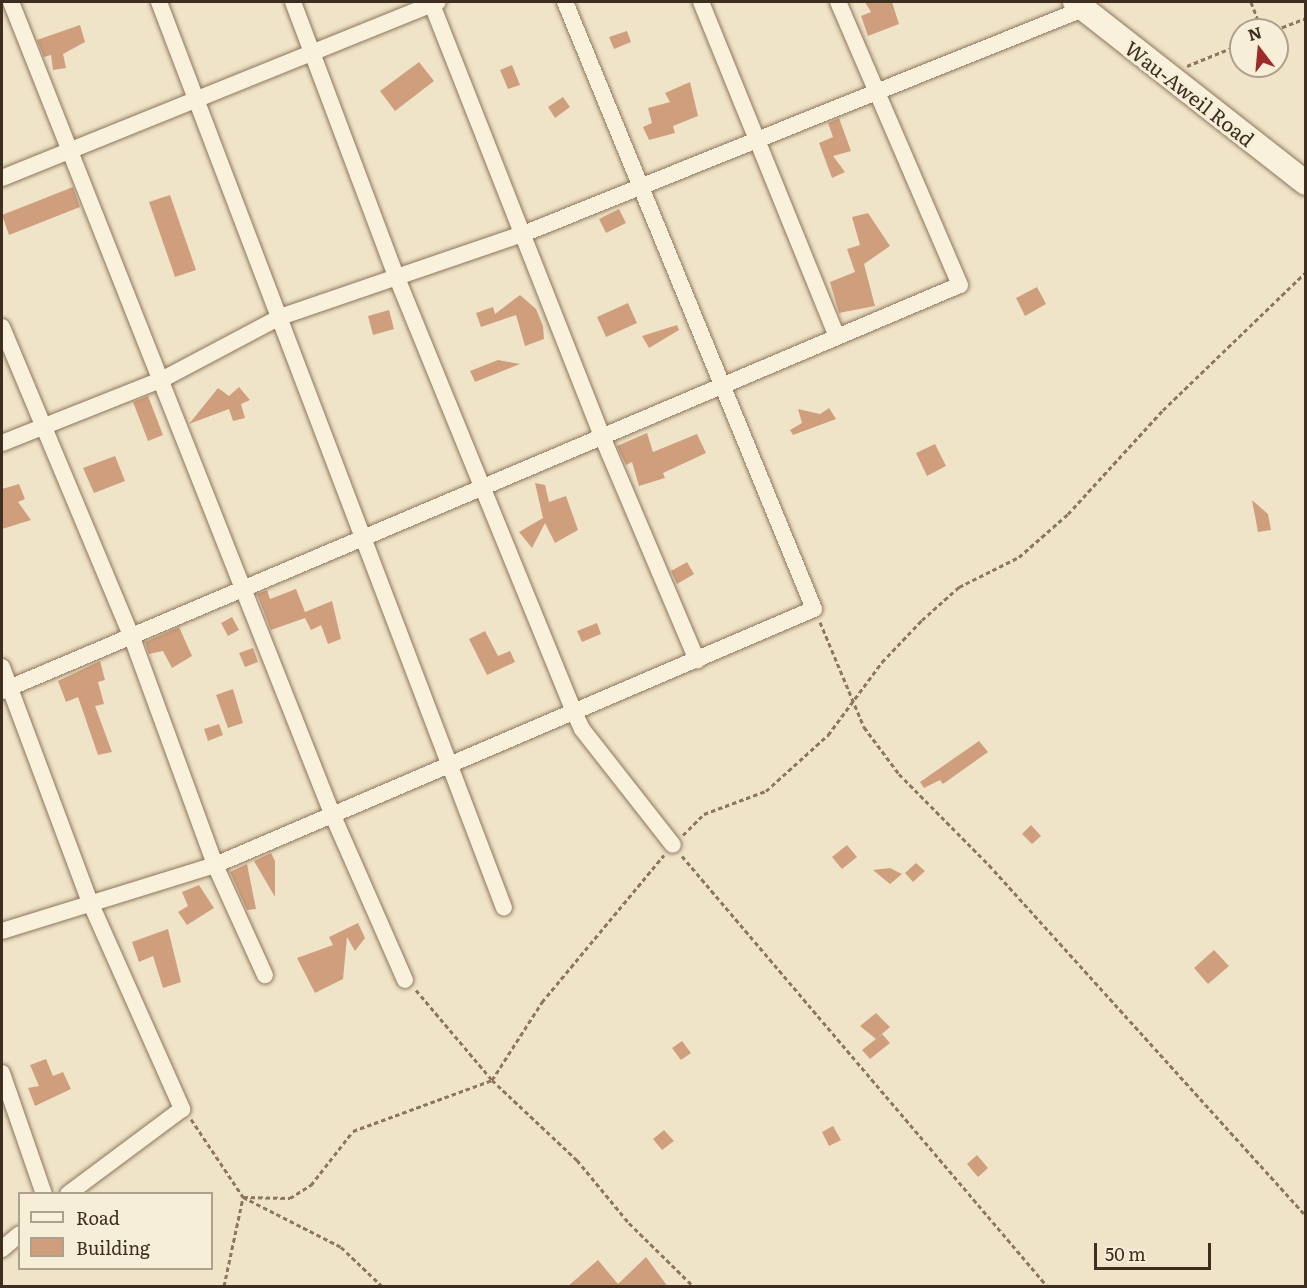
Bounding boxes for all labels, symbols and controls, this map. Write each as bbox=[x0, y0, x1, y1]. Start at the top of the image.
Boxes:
north arrow bbox=[1229, 18, 1289, 78]
text: N bbox=[1245, 19, 1264, 46]
street label: Wau-Aweil Road bbox=[1121, 35, 1259, 151]
legend bbox=[18, 1192, 213, 1270]
text: Road bbox=[76, 1204, 120, 1231]
scale bar bbox=[1097, 1231, 1214, 1269]
text: Building bbox=[76, 1234, 150, 1261]
text: 50 m bbox=[1105, 1240, 1146, 1267]

